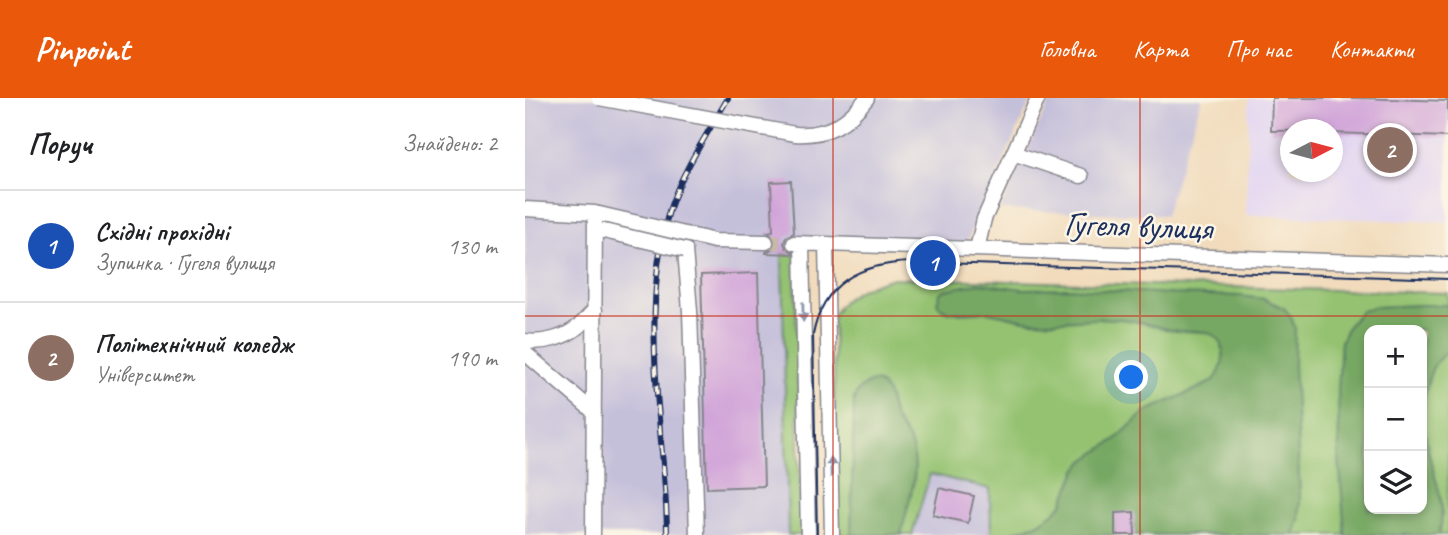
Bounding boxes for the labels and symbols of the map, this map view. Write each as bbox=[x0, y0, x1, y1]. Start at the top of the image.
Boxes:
north arrow bbox=[1280, 119, 1343, 182]
pin: 2 bbox=[1367, 124, 1413, 176]
street label: Гугеля вулиця bbox=[1063, 200, 1216, 251]
pin: 1 bbox=[910, 237, 956, 289]
one-way arrow bbox=[798, 301, 809, 323]
your location bbox=[1114, 360, 1148, 394]
one-way arrow bbox=[825, 456, 836, 478]

